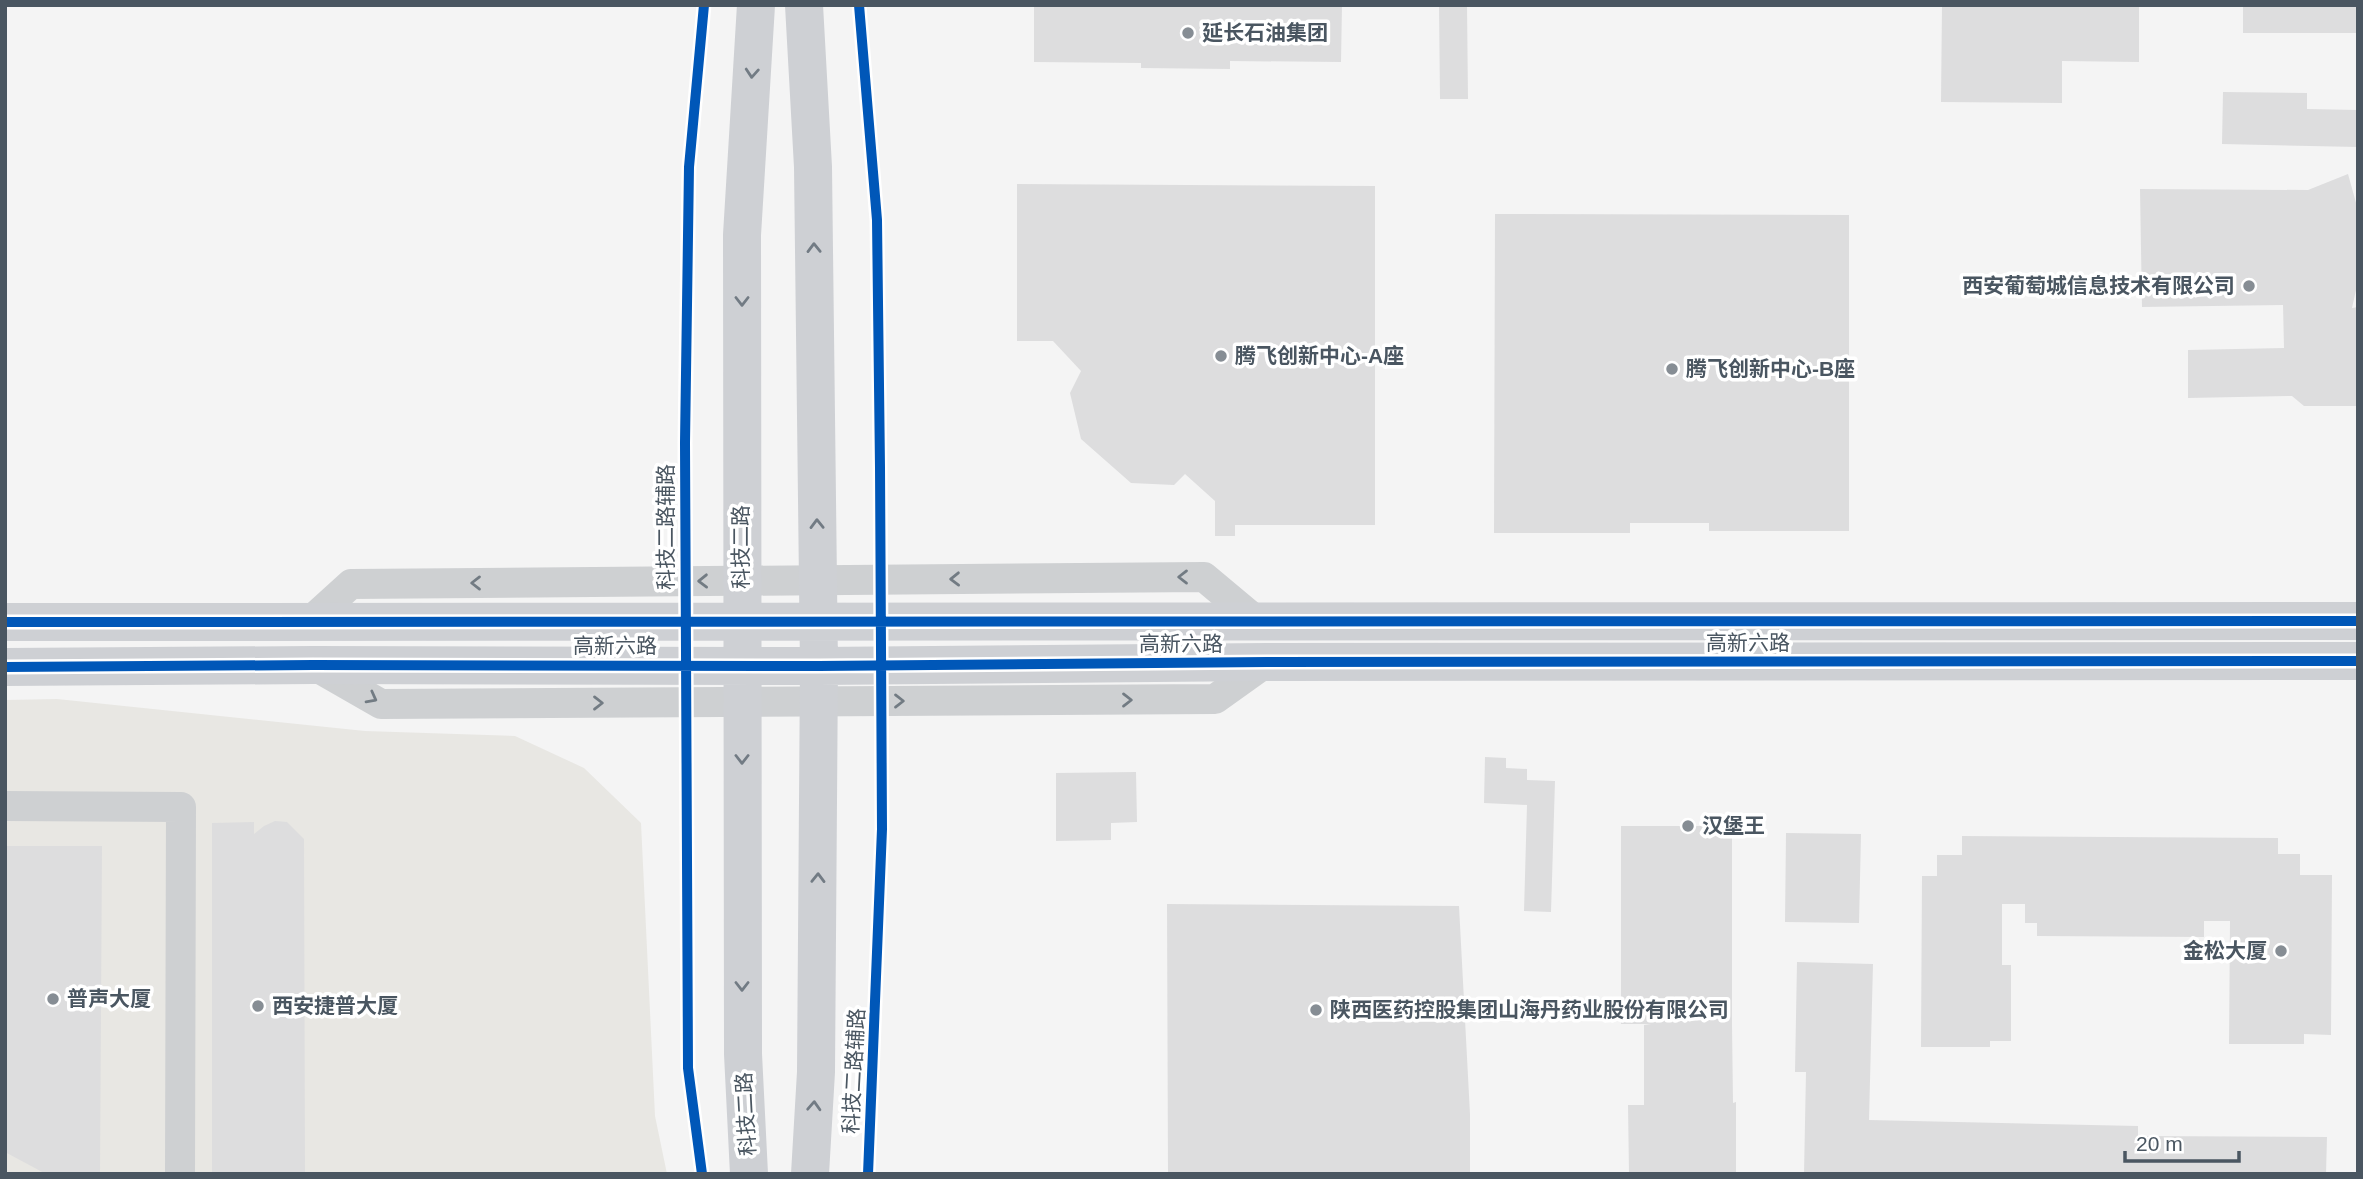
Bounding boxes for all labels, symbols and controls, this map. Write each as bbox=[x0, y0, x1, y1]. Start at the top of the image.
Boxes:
place label: 延长石油集团 bbox=[1202, 21, 1328, 44]
marker: 延长石油集团 bbox=[1180, 25, 1196, 41]
one-way arrow bbox=[745, 68, 760, 79]
one-way arrow bbox=[806, 242, 821, 253]
place label: 西安葡萄城信息技术有限公司 bbox=[1962, 274, 2235, 297]
marker: 西安葡萄城信息技术有限公司 bbox=[2241, 278, 2257, 294]
one-way arrow bbox=[734, 296, 750, 306]
place label: 腾飞创新中心-A座 bbox=[1235, 344, 1404, 367]
marker: 腾飞创新中心-A座 bbox=[1213, 348, 1229, 364]
place label: 腾飞创新中心-B座 bbox=[1686, 357, 1855, 380]
marker: 腾飞创新中心-B座 bbox=[1664, 361, 1680, 377]
street label: 科技二路辅路 bbox=[654, 464, 677, 590]
street label: 科技二路 bbox=[729, 505, 752, 589]
one-way arrow bbox=[809, 519, 824, 530]
one-way arrow bbox=[1177, 570, 1188, 585]
one-way arrow bbox=[949, 571, 960, 587]
one-way arrow bbox=[697, 574, 708, 589]
one-way arrow bbox=[470, 575, 480, 591]
street label: 高新六路 bbox=[1706, 631, 1790, 654]
street label: 高新六路 bbox=[1139, 632, 1223, 655]
street label: 高新六路 bbox=[573, 634, 657, 657]
one-way arrow bbox=[365, 690, 377, 704]
one-way arrow bbox=[1122, 692, 1132, 708]
one-way arrow bbox=[894, 693, 905, 709]
one-way arrow bbox=[593, 695, 604, 711]
one-way arrow bbox=[734, 754, 749, 765]
place label: 汉堡王 bbox=[1702, 814, 1765, 837]
marker: 汉堡王 bbox=[1680, 818, 1696, 834]
one-way arrow bbox=[810, 872, 826, 883]
place label: 金松大厦 bbox=[2183, 939, 2267, 962]
marker: 金松大厦 bbox=[2273, 943, 2289, 959]
one-way arrow bbox=[734, 982, 750, 992]
place label: 普声大厦 bbox=[67, 987, 151, 1010]
marker: 普声大厦 bbox=[45, 991, 61, 1007]
place label: 西安捷普大厦 bbox=[272, 994, 398, 1017]
marker: 西安捷普大厦 bbox=[250, 998, 266, 1014]
place label: 陕西医药控股集团山海丹药业股份有限公司 bbox=[1330, 998, 1729, 1021]
marker: 陕西医药控股集团山海丹药业股份有限公司 bbox=[1308, 1002, 1324, 1018]
street label: 科技二路辅路 bbox=[839, 1007, 868, 1134]
street label: 科技二路 bbox=[732, 1071, 759, 1157]
one-way arrow bbox=[806, 1100, 821, 1111]
scale bar bbox=[2125, 1120, 2239, 1164]
text: 20 m bbox=[2136, 1132, 2183, 1155]

